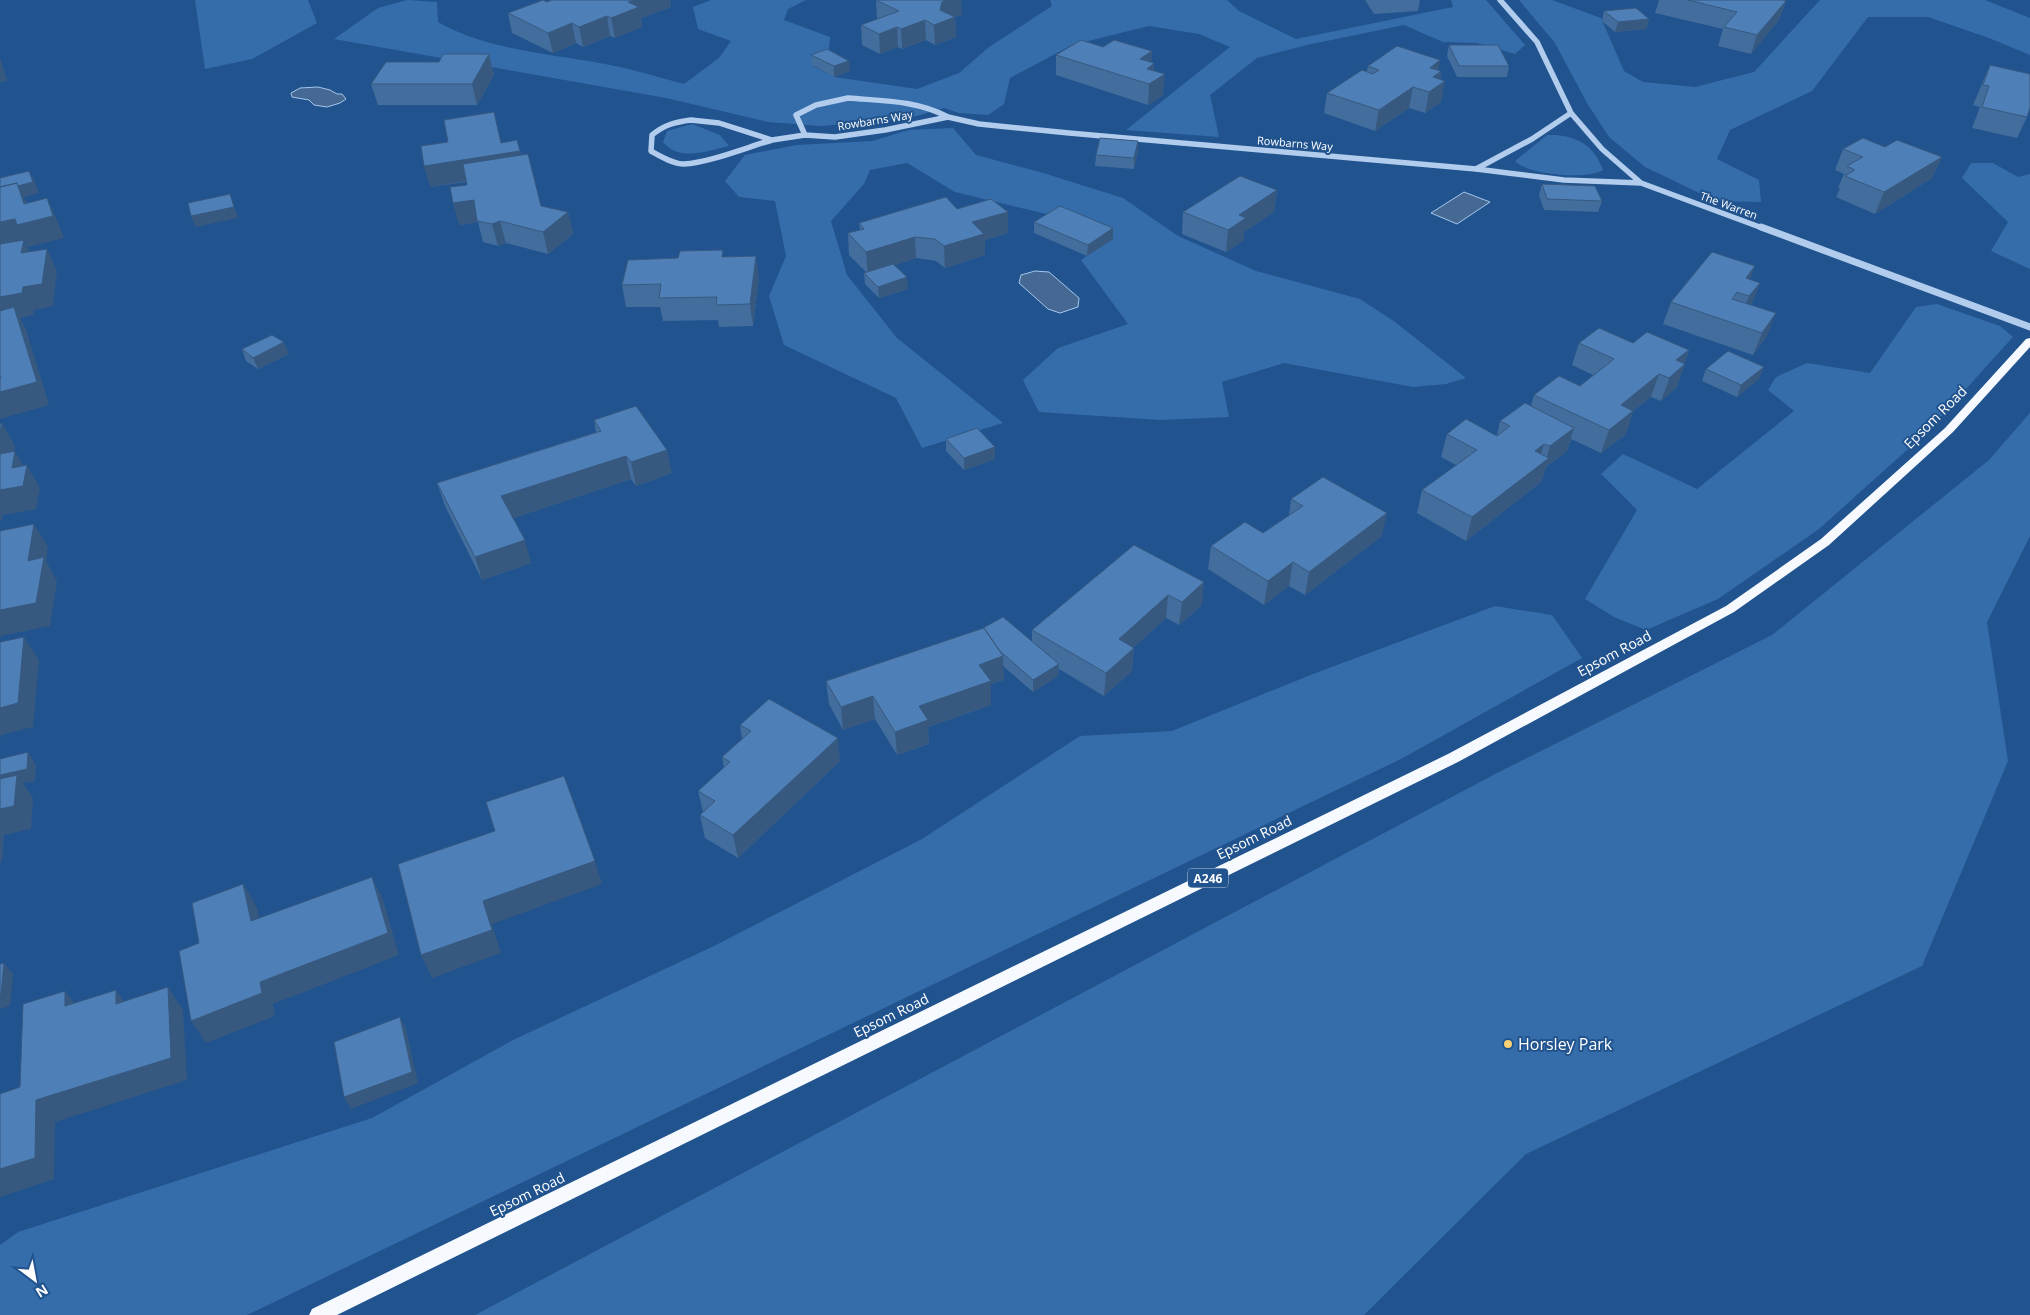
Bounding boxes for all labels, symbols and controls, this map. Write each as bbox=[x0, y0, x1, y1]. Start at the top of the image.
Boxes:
street label: Rowbarns Way bbox=[836, 107, 914, 133]
street label: Rowbarns Way bbox=[1257, 132, 1334, 154]
street label: The Warren bbox=[1698, 188, 1760, 222]
street label: Epsom Road bbox=[1899, 381, 1971, 453]
street label: Epsom Road bbox=[1574, 625, 1654, 681]
street label: Epsom Road bbox=[1213, 811, 1295, 863]
road number: A246 bbox=[1188, 868, 1228, 888]
street label: Epsom Road bbox=[850, 989, 932, 1041]
place label: Horsley Park bbox=[1518, 1033, 1613, 1055]
marker: Horsley Park bbox=[1502, 1038, 1514, 1050]
street label: Epsom Road bbox=[486, 1168, 568, 1220]
north arrow bbox=[10, 1255, 60, 1305]
text: N bbox=[32, 1280, 52, 1303]

